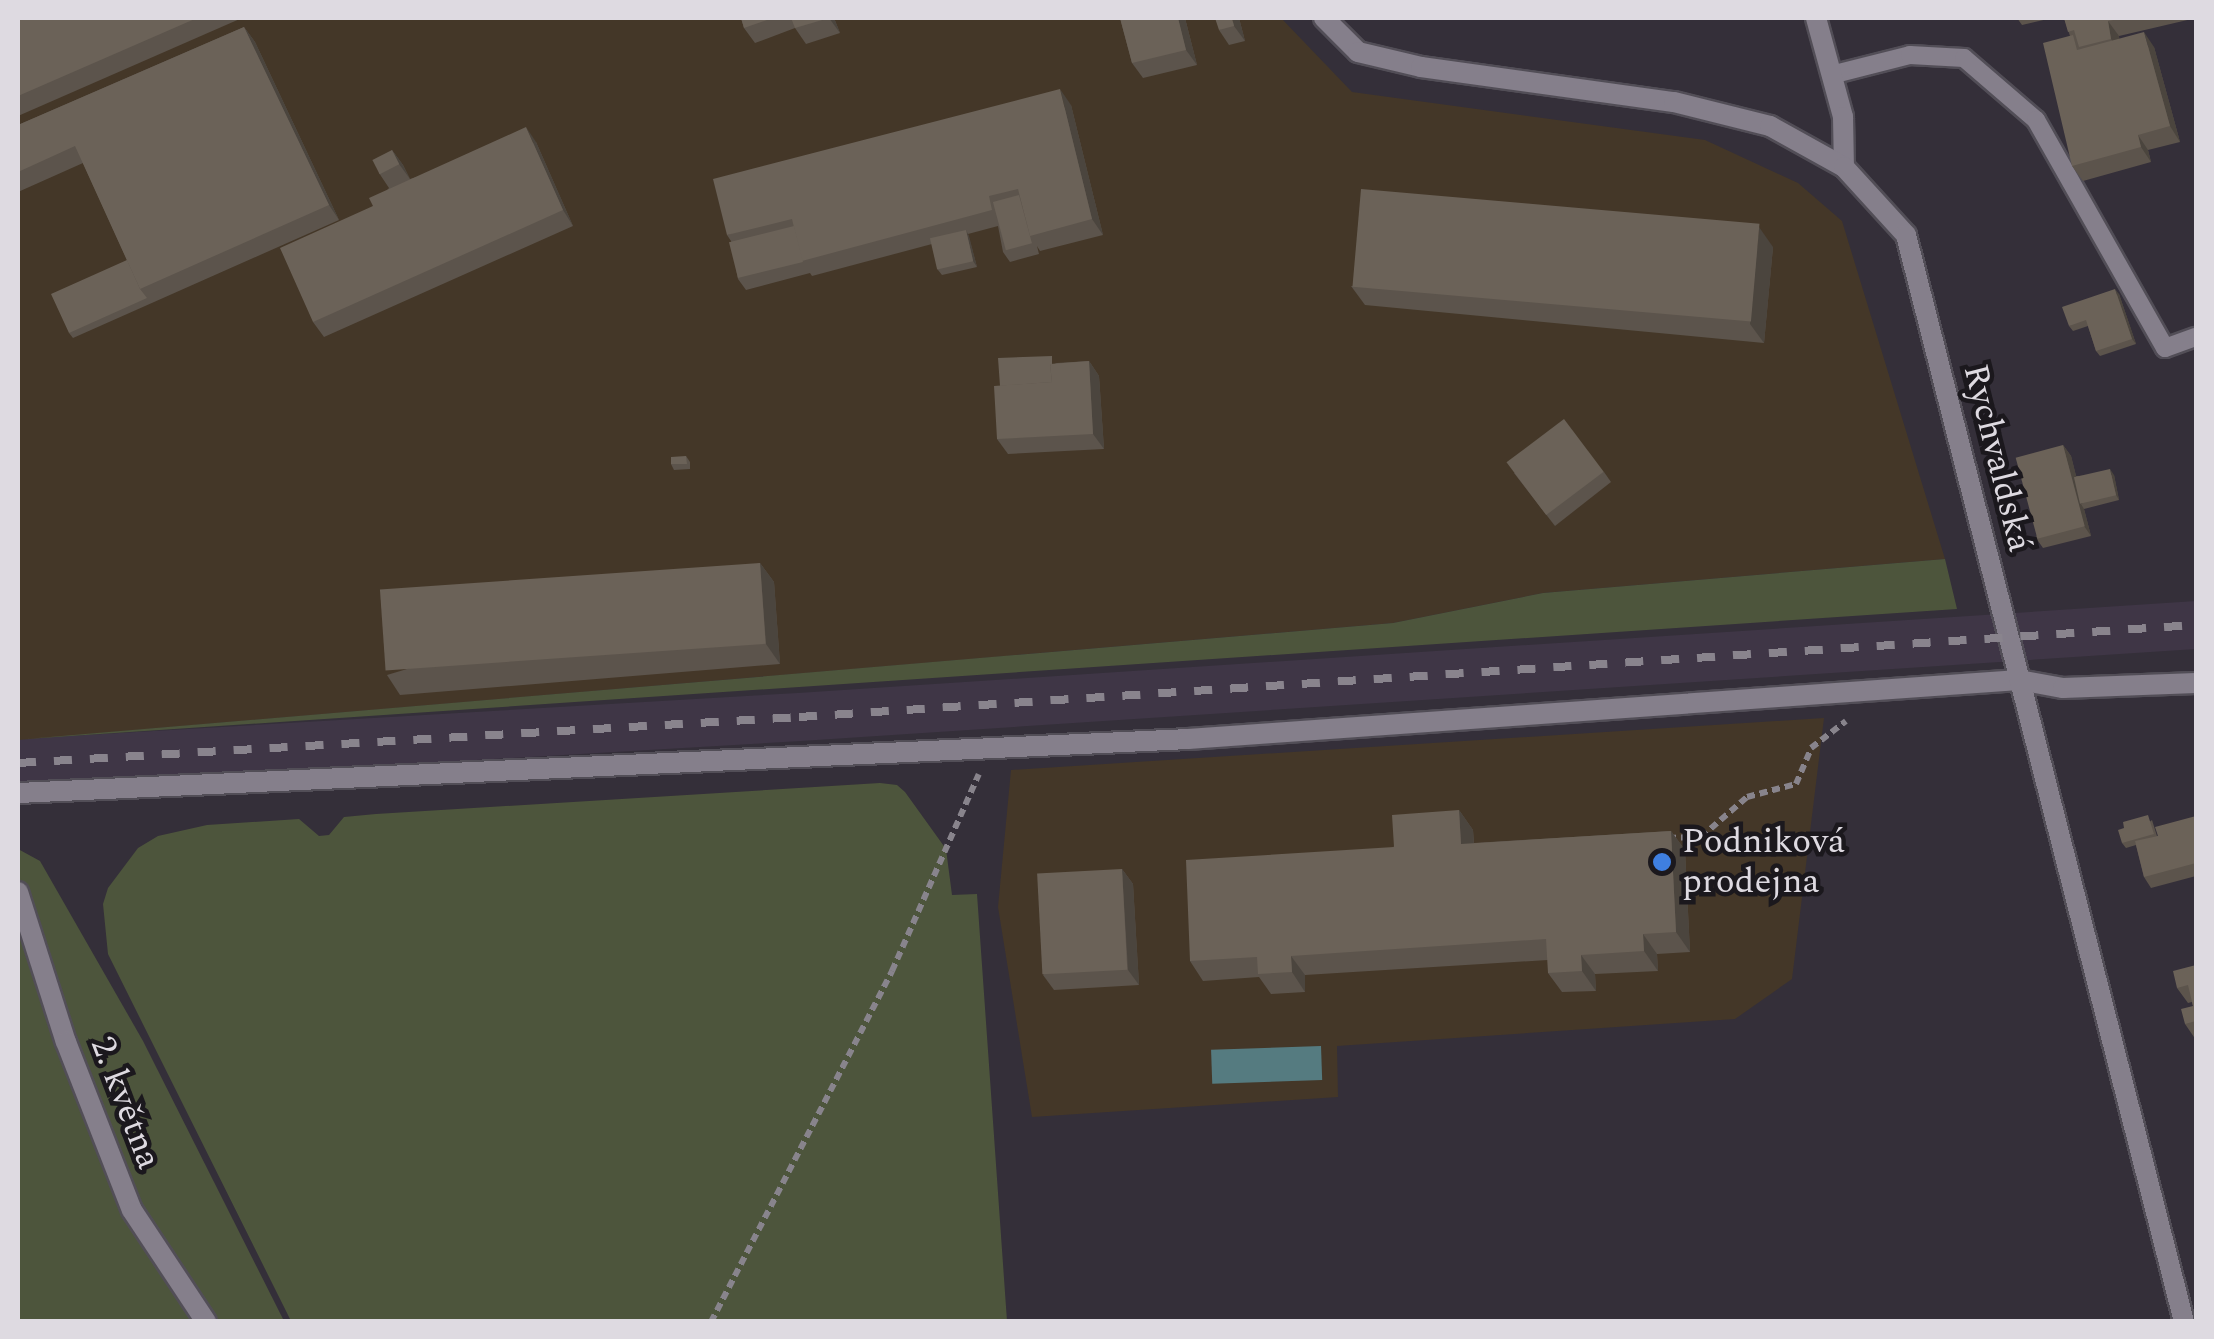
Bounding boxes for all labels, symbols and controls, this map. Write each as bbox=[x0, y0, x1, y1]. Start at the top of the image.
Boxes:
street label: Rychvaldská bbox=[1953, 360, 2041, 556]
place label: Podniková prodejna bbox=[1682, 821, 1845, 903]
marker: Podniková prodejna bbox=[1651, 851, 1673, 873]
street label: 2. května bbox=[81, 1031, 169, 1175]

